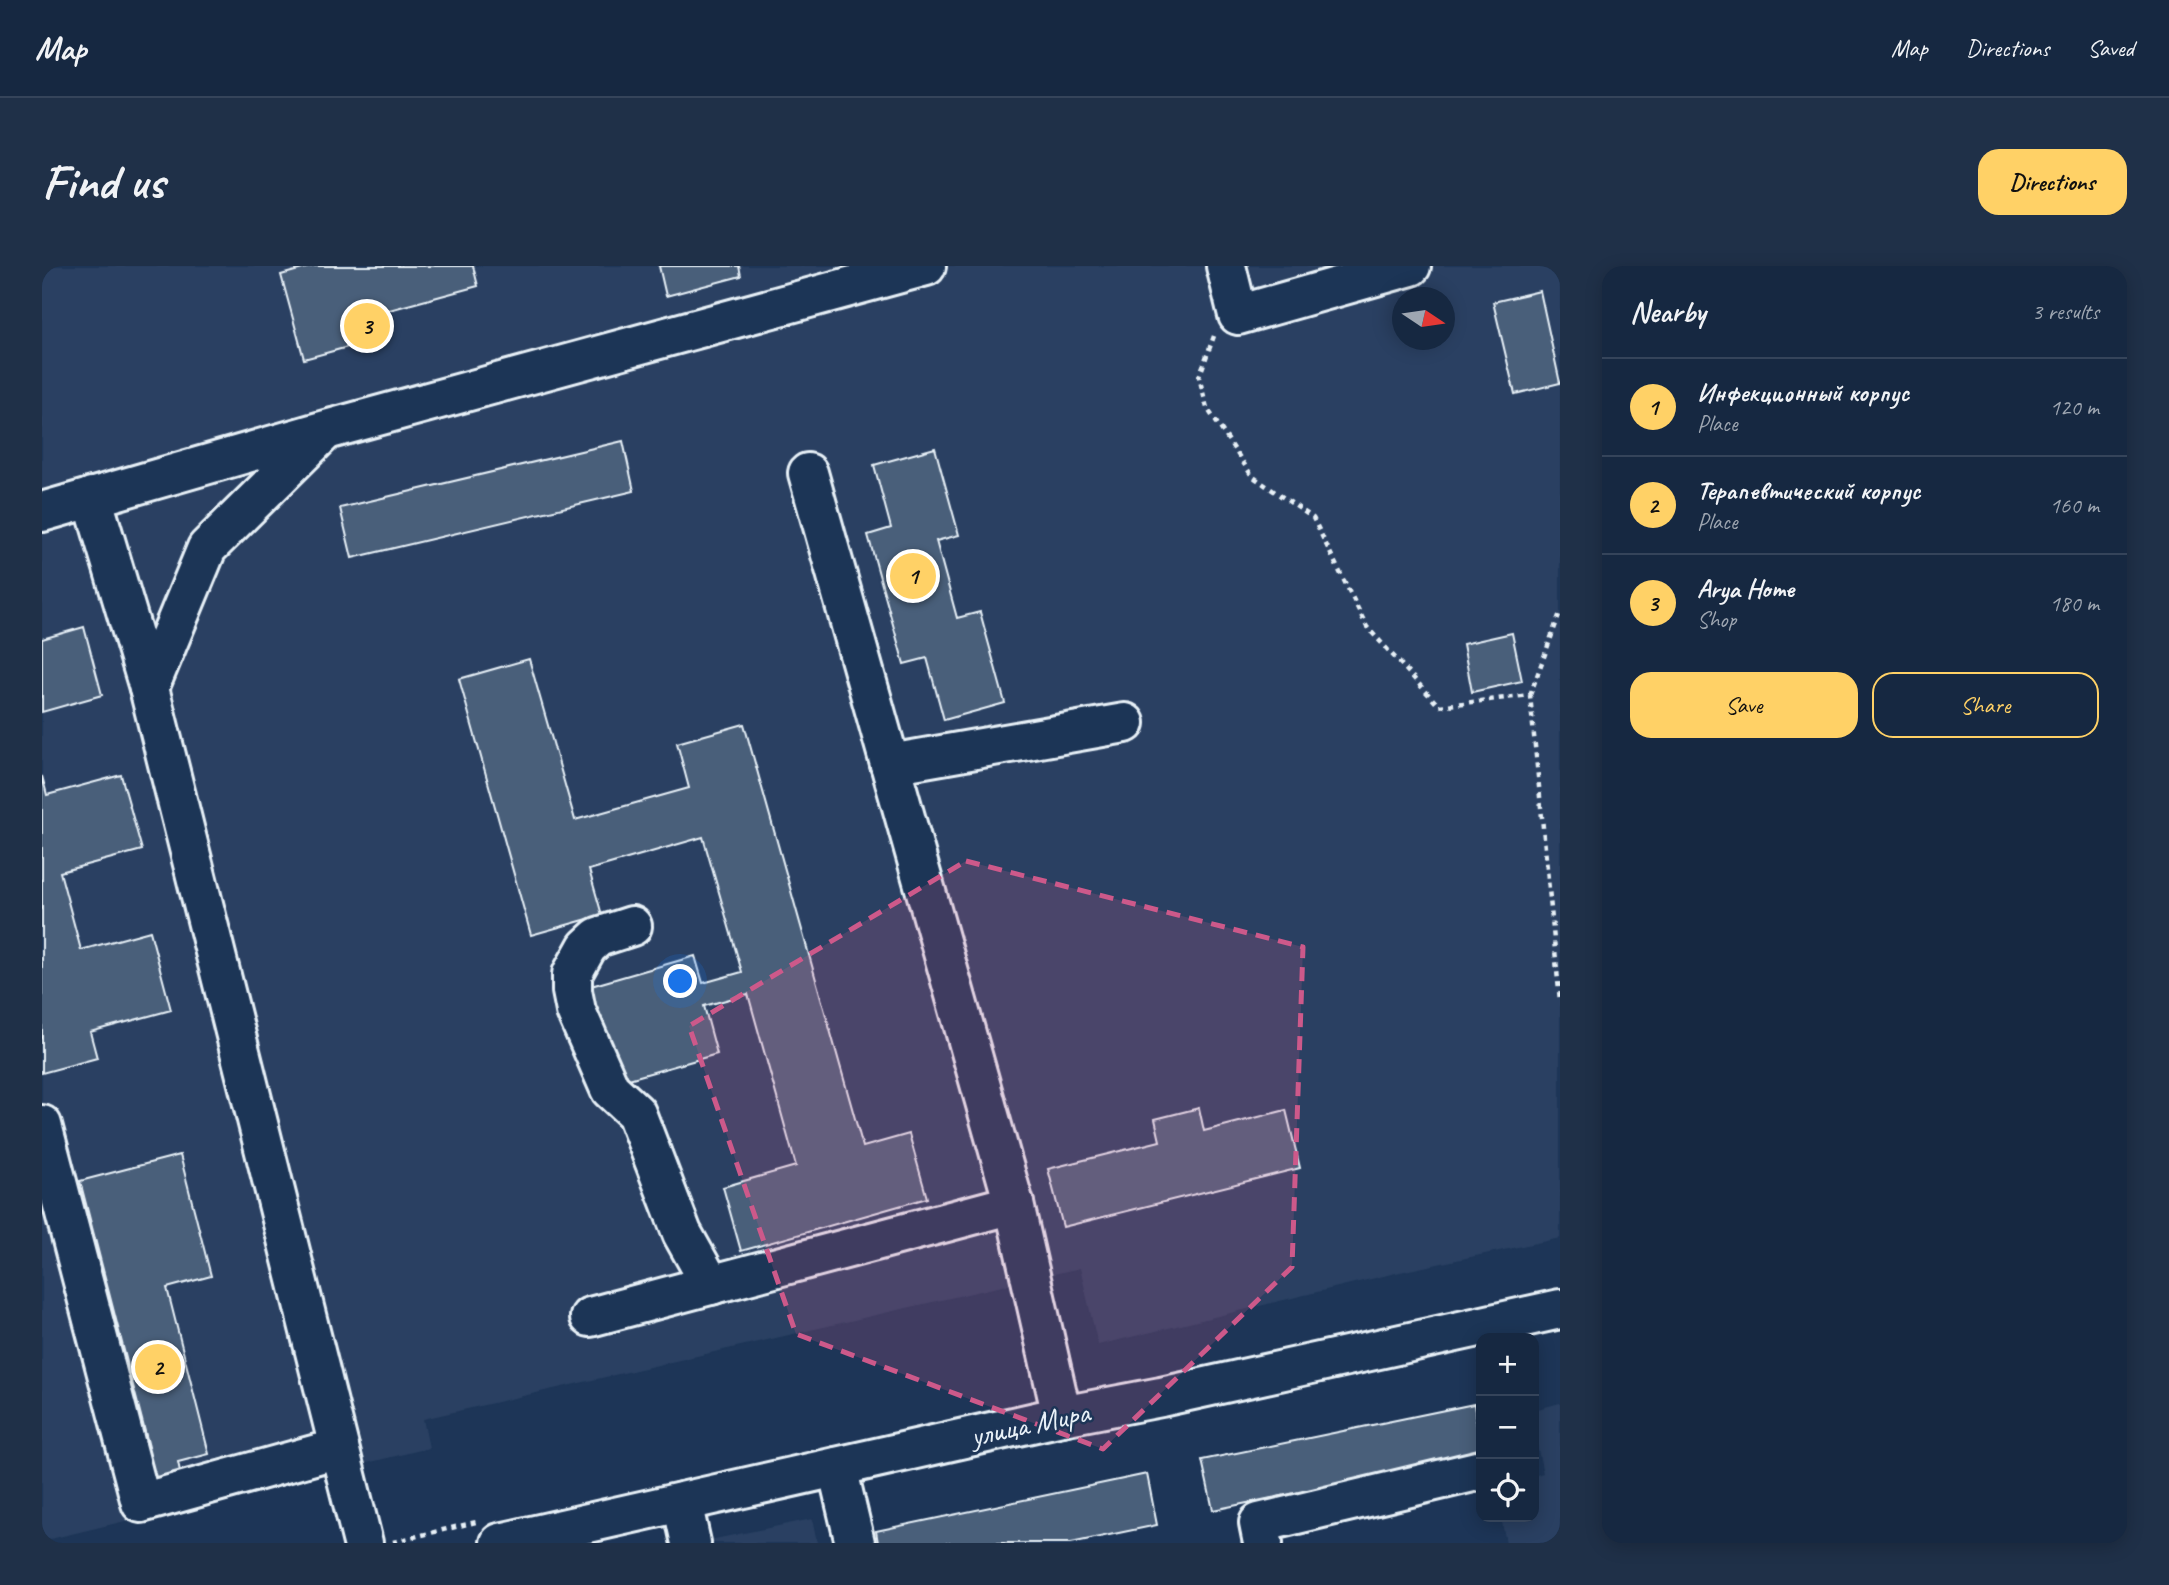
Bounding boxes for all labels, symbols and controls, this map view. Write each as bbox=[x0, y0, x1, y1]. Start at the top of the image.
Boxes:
text: Map bbox=[35, 27, 86, 69]
text: Map bbox=[1891, 33, 1928, 63]
text: Directions bbox=[1966, 33, 2049, 63]
text: Saved bbox=[2087, 33, 2134, 63]
button: Directions bbox=[1978, 149, 2127, 215]
text: Find us bbox=[42, 151, 164, 213]
north arrow bbox=[1392, 287, 1455, 350]
text: Nearby bbox=[1630, 293, 1706, 331]
text: 3 results bbox=[2032, 297, 2099, 326]
pin: 3 bbox=[344, 300, 390, 352]
text: Инфекционный корпус bbox=[1697, 376, 1909, 409]
text: 1 bbox=[1648, 393, 1658, 422]
text: 120 m bbox=[2050, 393, 2099, 422]
text: Place bbox=[1697, 409, 1737, 438]
text: Терапевтический корпус bbox=[1697, 474, 1920, 507]
text: 2 bbox=[1648, 491, 1658, 520]
text: 160 m bbox=[2050, 491, 2099, 520]
text: Place bbox=[1697, 507, 1737, 536]
pin: 1 bbox=[890, 550, 936, 602]
text: Arya Home bbox=[1697, 572, 1794, 605]
text: 3 bbox=[1648, 589, 1658, 618]
text: 180 m bbox=[2050, 589, 2099, 618]
text: Shop bbox=[1697, 605, 1736, 634]
button: Save bbox=[1630, 672, 1858, 738]
button: Share bbox=[1872, 672, 2099, 738]
your location bbox=[663, 964, 697, 998]
map controls bbox=[1476, 1333, 1539, 1522]
button: + bbox=[1476, 1333, 1539, 1396]
pin: 2 bbox=[135, 1341, 181, 1393]
street label: улица Мира bbox=[965, 1392, 1095, 1456]
button: − bbox=[1476, 1396, 1539, 1459]
button: locate bbox=[1476, 1459, 1539, 1522]

